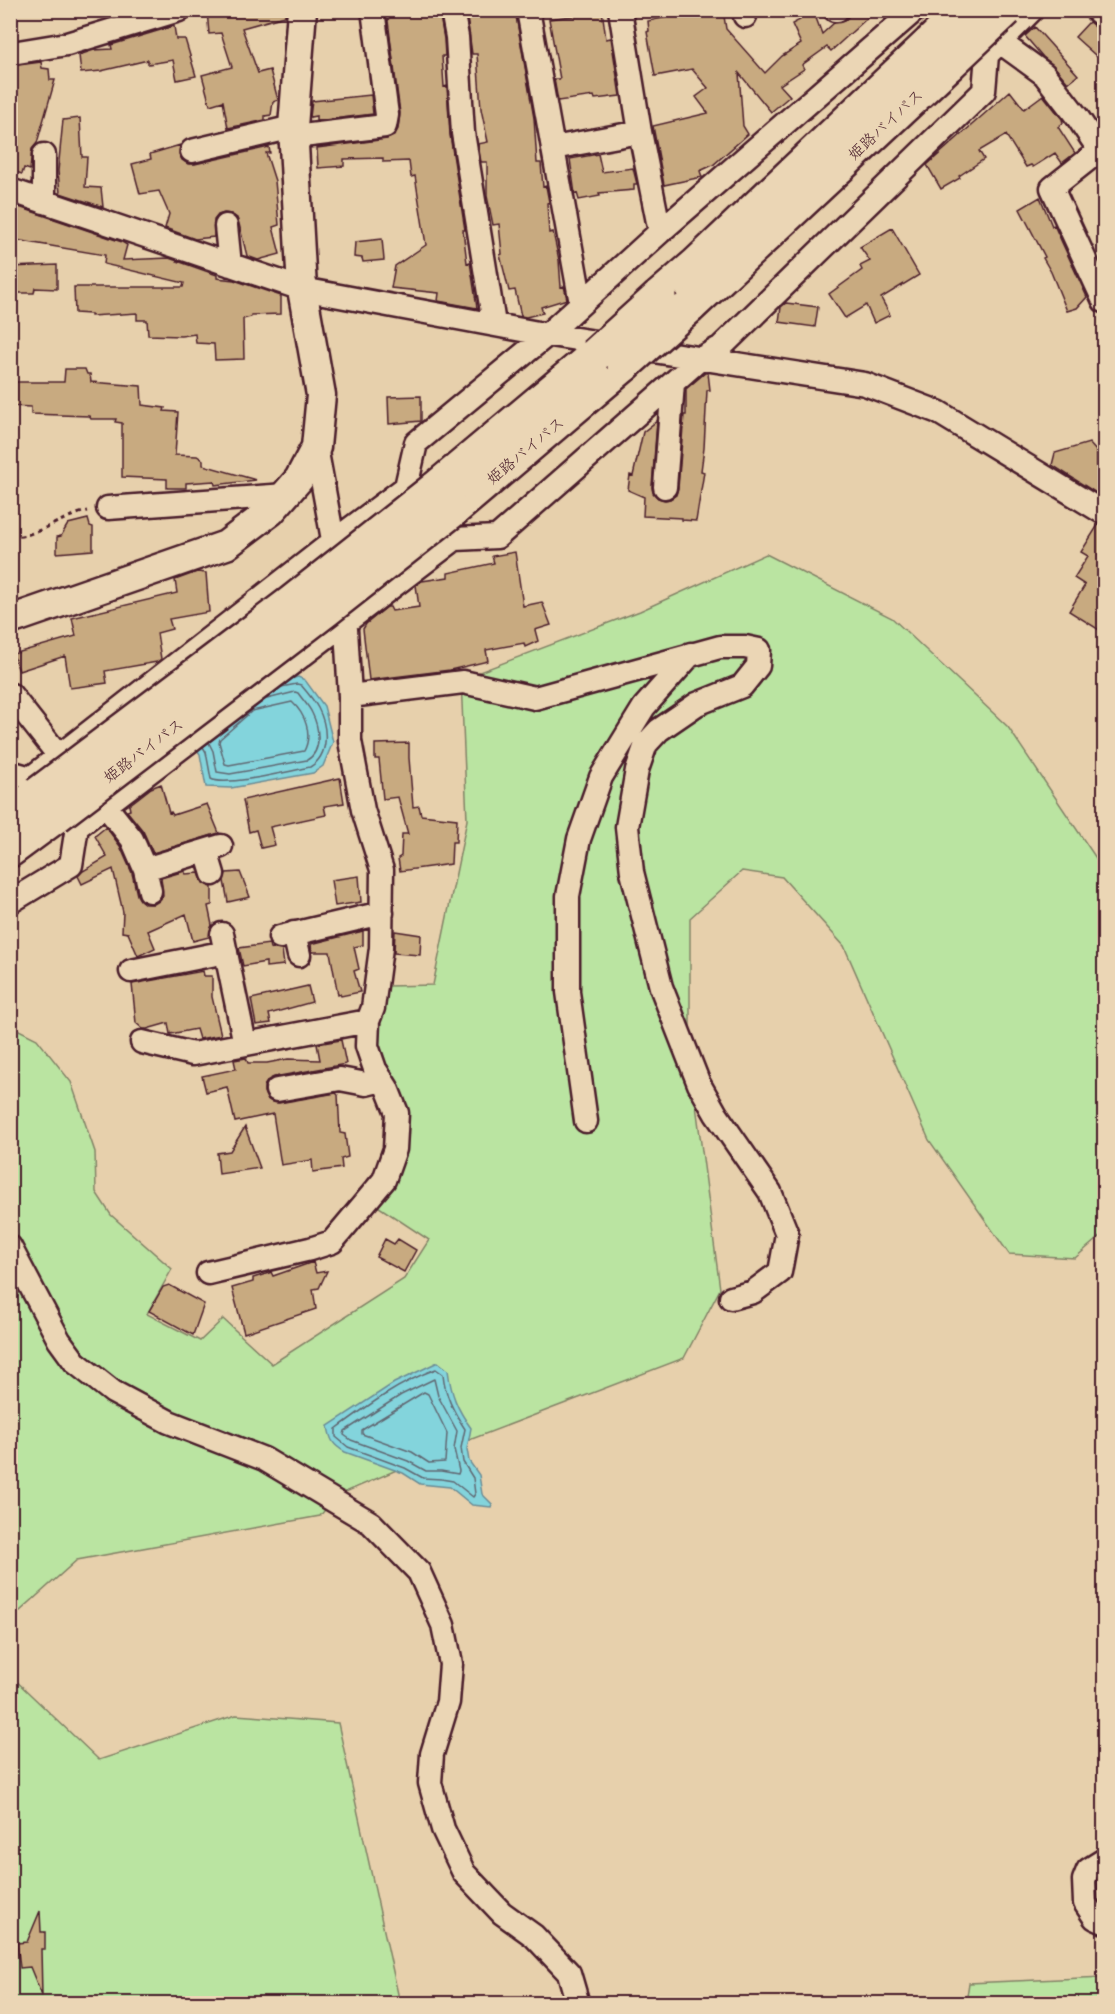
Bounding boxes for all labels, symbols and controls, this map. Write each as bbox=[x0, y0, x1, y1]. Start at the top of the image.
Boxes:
street label: 姫路バイパス bbox=[843, 83, 930, 167]
street label: 姫路バイパス bbox=[481, 411, 571, 491]
street label: 姫路バイパス bbox=[98, 712, 190, 790]

